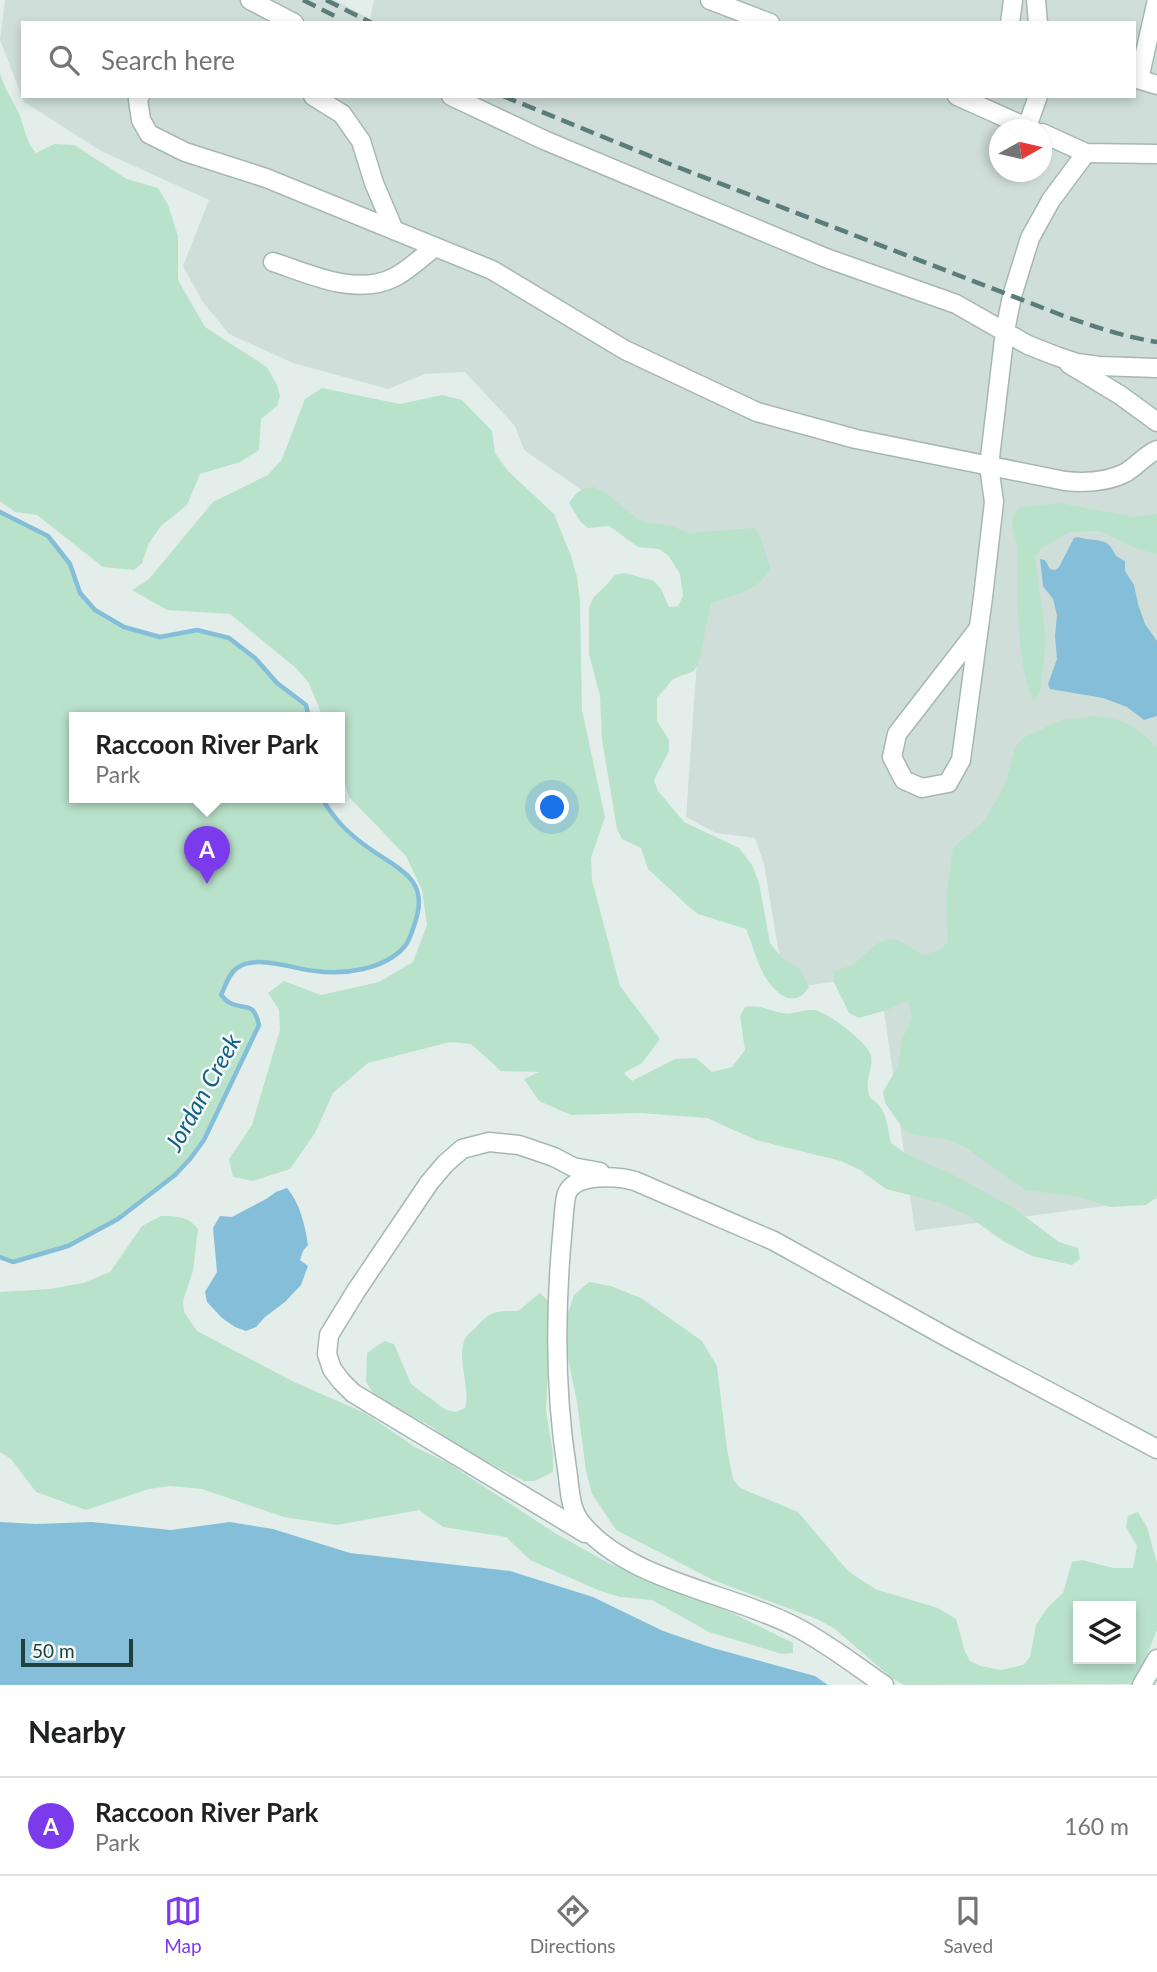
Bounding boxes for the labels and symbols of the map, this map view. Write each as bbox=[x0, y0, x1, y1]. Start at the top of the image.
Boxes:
north arrow bbox=[989, 119, 1052, 182]
your location bbox=[535, 790, 569, 824]
pin: A bbox=[184, 826, 230, 884]
water label: Jordan Creek bbox=[157, 1028, 246, 1157]
scale bar bbox=[21, 1636, 133, 1668]

